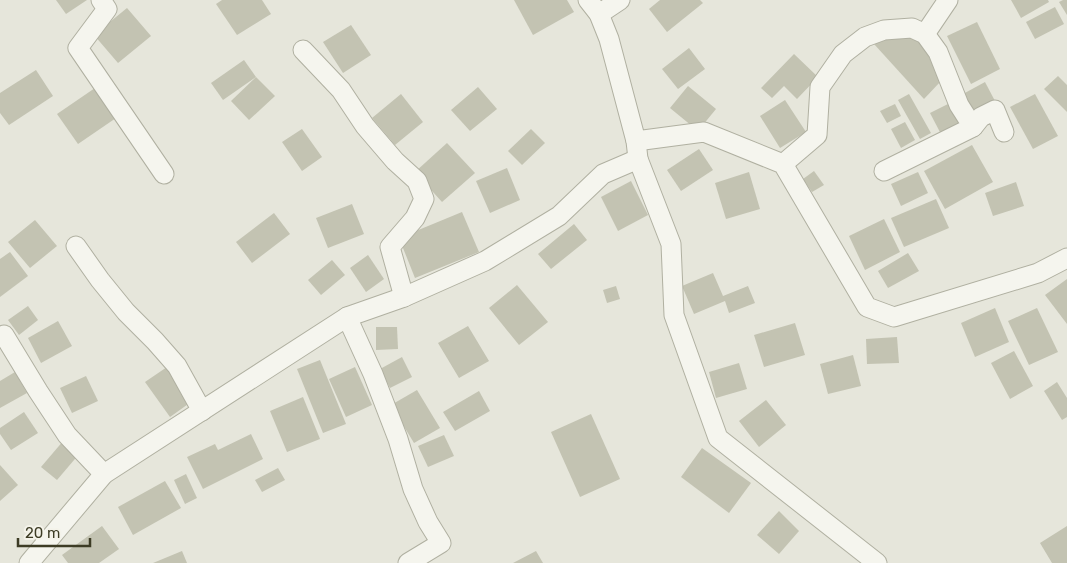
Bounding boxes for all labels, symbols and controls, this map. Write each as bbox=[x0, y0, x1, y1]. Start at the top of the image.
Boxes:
scale bar bbox=[18, 516, 90, 548]
text: 20 m bbox=[25, 524, 60, 542]

